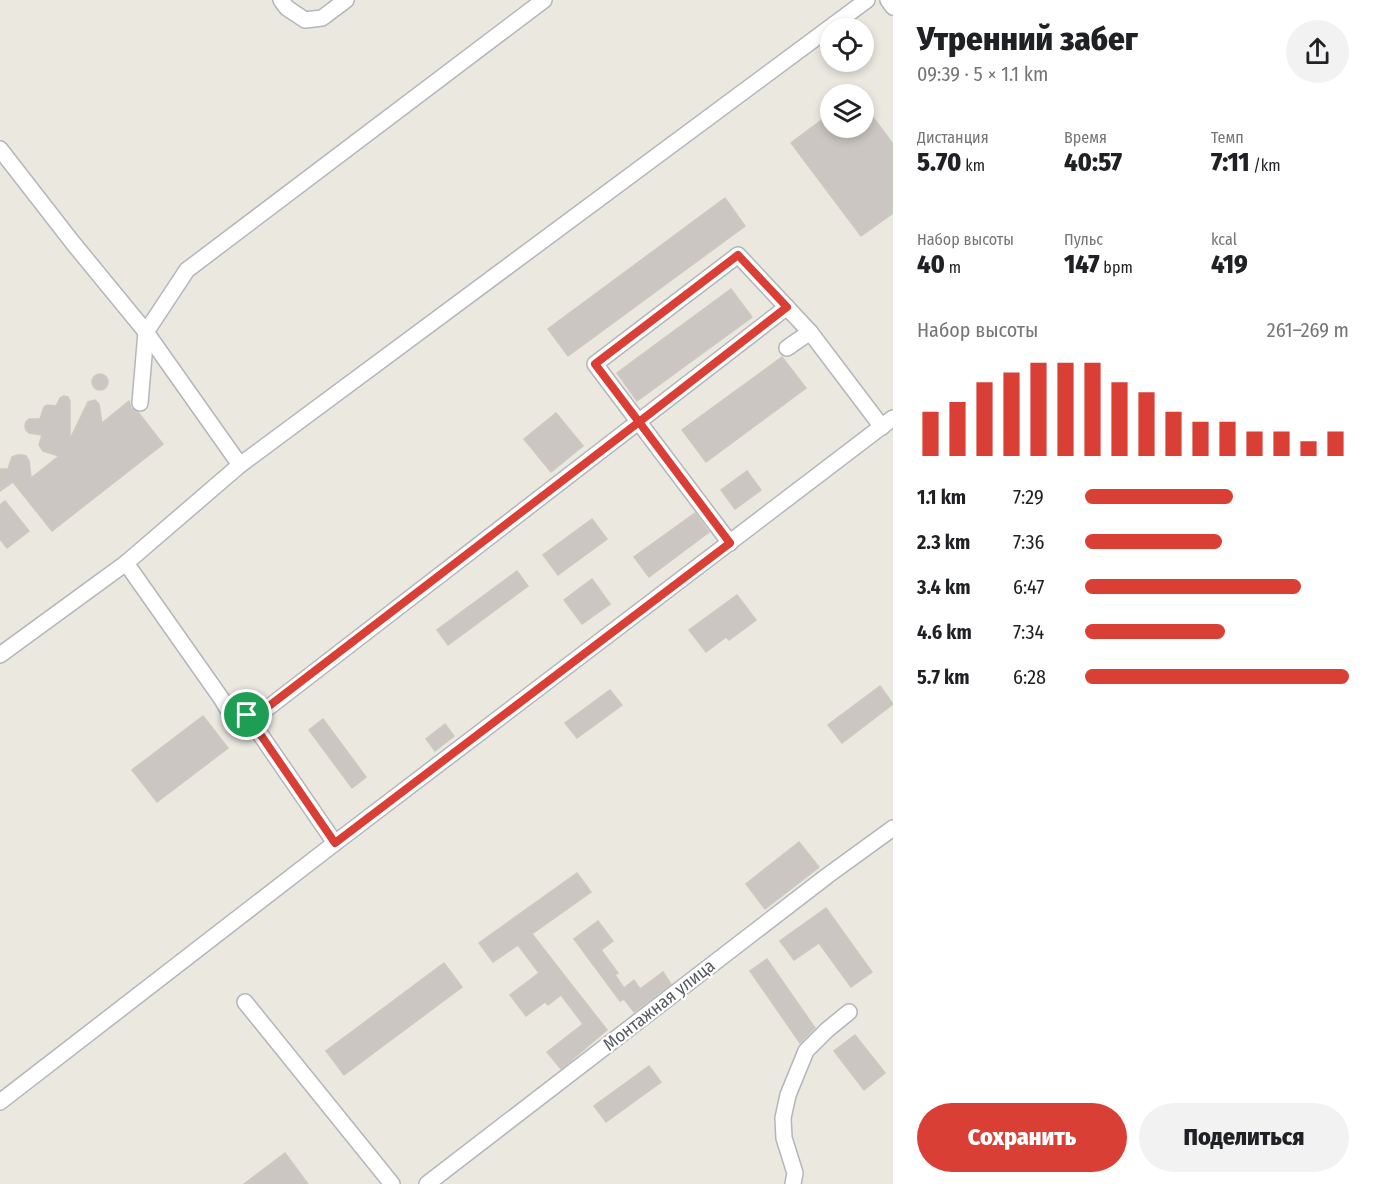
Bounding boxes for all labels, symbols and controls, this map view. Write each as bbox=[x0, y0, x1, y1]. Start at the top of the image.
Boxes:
map controls bbox=[820, 18, 874, 138]
button: locate bbox=[820, 18, 874, 72]
text: Утренний забег bbox=[917, 19, 1138, 59]
button: share bbox=[1286, 20, 1349, 83]
text: 09:39 · 5 × 1.1 km bbox=[917, 62, 1048, 86]
button: layers bbox=[820, 84, 874, 138]
text: Дистанция bbox=[917, 128, 989, 147]
text: Время bbox=[1064, 128, 1107, 147]
text: Темп bbox=[1211, 128, 1244, 147]
text: 5.70 bbox=[917, 147, 962, 178]
text: 40:57 bbox=[1064, 147, 1122, 178]
text: 7:11 bbox=[1211, 147, 1249, 178]
text: km bbox=[962, 156, 985, 175]
text: /km bbox=[1249, 156, 1280, 175]
text: Набор высоты bbox=[917, 230, 1014, 249]
text: Пульс bbox=[1064, 230, 1103, 249]
text: kcal bbox=[1211, 230, 1237, 249]
text: 40 bbox=[917, 249, 945, 280]
text: 147 bbox=[1064, 249, 1100, 280]
text: 419 bbox=[1211, 249, 1248, 280]
text: m bbox=[945, 258, 961, 277]
text: bpm bbox=[1100, 258, 1133, 277]
text: Набор высоты bbox=[917, 318, 1038, 342]
text: 261–269 m bbox=[1267, 318, 1349, 342]
text: 1.1 km bbox=[917, 485, 966, 509]
text: 7:29 bbox=[1013, 485, 1044, 509]
text: 2.3 km bbox=[917, 530, 970, 554]
text: 7:36 bbox=[1013, 530, 1044, 554]
text: 3.4 km bbox=[917, 575, 970, 599]
text: 6:47 bbox=[1013, 575, 1044, 599]
text: 4.6 km bbox=[917, 620, 972, 644]
text: 7:34 bbox=[1013, 620, 1044, 644]
text: 5.7 km bbox=[917, 665, 970, 689]
text: 6:28 bbox=[1013, 665, 1046, 689]
pin bbox=[221, 689, 272, 740]
icon: arrive bbox=[230, 698, 263, 731]
street label: Монтажная улица bbox=[599, 955, 719, 1055]
button: Сохранить bbox=[917, 1103, 1127, 1172]
button: Поделиться bbox=[1139, 1103, 1349, 1172]

